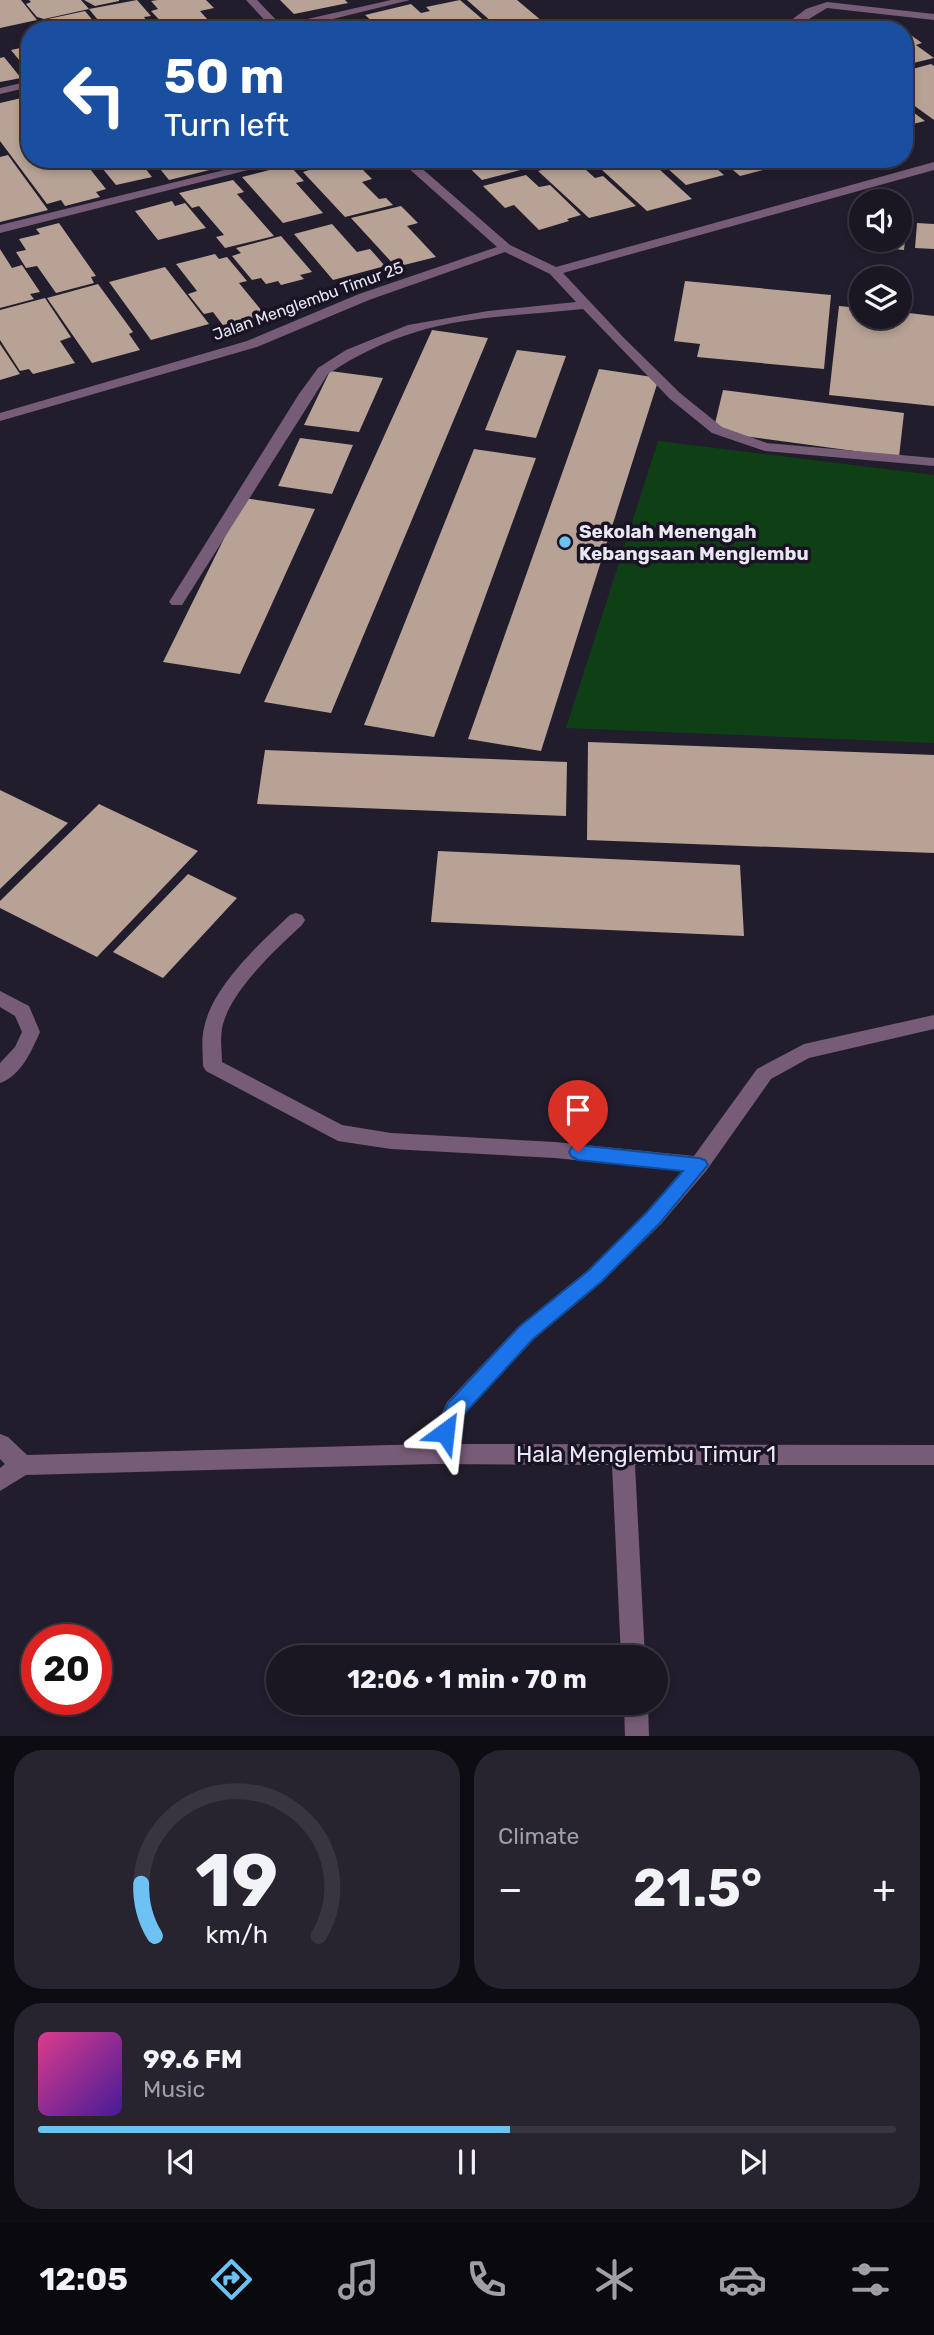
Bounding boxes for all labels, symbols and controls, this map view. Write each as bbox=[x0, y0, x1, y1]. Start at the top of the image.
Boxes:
text: 50 m bbox=[164, 47, 284, 105]
icon: left bbox=[49, 49, 140, 140]
text: Turn left bbox=[164, 106, 289, 144]
map controls bbox=[849, 189, 912, 329]
button: sound bbox=[849, 189, 912, 252]
street label: Jalan Menglembu Timur 25 bbox=[210, 258, 406, 344]
button: layers bbox=[849, 266, 912, 329]
place label: Sekolah Menengah Kebangsaan Menglembu bbox=[579, 520, 809, 565]
marker: Sekolah Menengah Kebangsaan Menglembu bbox=[557, 534, 573, 550]
pin bbox=[548, 1080, 608, 1152]
icon: arrive bbox=[559, 1091, 597, 1129]
position arrow bbox=[408, 1395, 482, 1469]
street label: Hala Menglembu Timur 1 bbox=[516, 1440, 776, 1468]
speed limit sign: 20 bbox=[21, 1624, 112, 1715]
text: 12:06 · 1 min · 70 m bbox=[347, 1664, 587, 1695]
text: Climate bbox=[498, 1822, 579, 1850]
text: 19 bbox=[196, 1838, 278, 1924]
text: 21.5° bbox=[633, 1857, 762, 1919]
text: − bbox=[498, 1866, 523, 1912]
text: + bbox=[872, 1866, 896, 1912]
text: km/h bbox=[206, 1919, 268, 1948]
text: 99.6 FM bbox=[143, 2044, 242, 2075]
text: Music bbox=[143, 2075, 205, 2103]
icon: previous bbox=[162, 2143, 200, 2181]
icon: pause bbox=[448, 2143, 486, 2181]
icon: next bbox=[734, 2143, 772, 2181]
icon: directions bbox=[207, 2255, 256, 2304]
icon: music bbox=[334, 2255, 383, 2304]
icon: phone bbox=[462, 2255, 511, 2304]
icon: climate bbox=[590, 2255, 639, 2304]
icon: car bbox=[718, 2255, 767, 2304]
icon: filters bbox=[846, 2255, 895, 2304]
text: 12:05 bbox=[39, 2260, 128, 2298]

